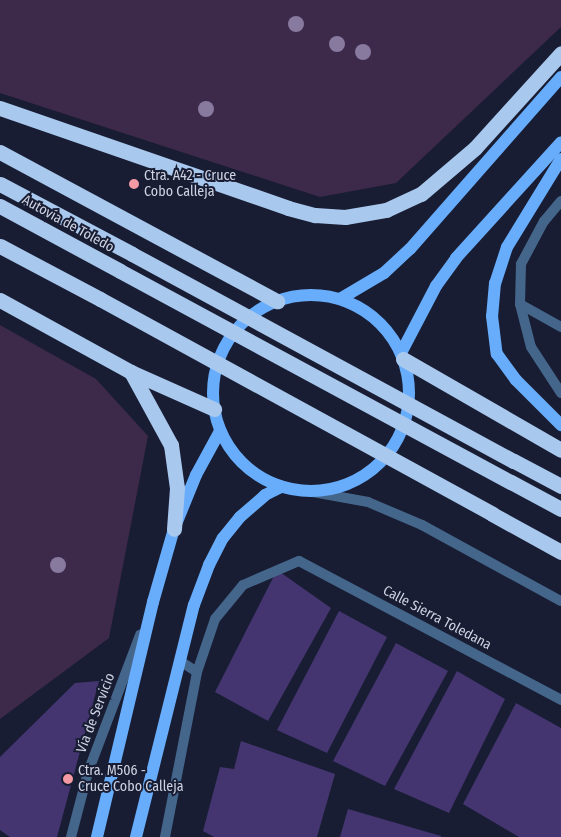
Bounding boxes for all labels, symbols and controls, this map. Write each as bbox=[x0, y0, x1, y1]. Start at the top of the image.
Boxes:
place label: Ctra. A42 - Cruce Cobo Calleja bbox=[144, 168, 236, 200]
marker: Ctra. A42 - Cruce Cobo Calleja bbox=[128, 178, 140, 190]
street label: Autovía de Toledo bbox=[19, 192, 117, 256]
street label: Calle Sierra Toledana bbox=[380, 582, 494, 654]
street label: Vía de Servicio bbox=[73, 671, 119, 755]
place label: Ctra. M506 - Cruce Cobo Calleja bbox=[78, 763, 184, 796]
marker: Ctra. M506 - Cruce Cobo Calleja bbox=[62, 773, 74, 785]

